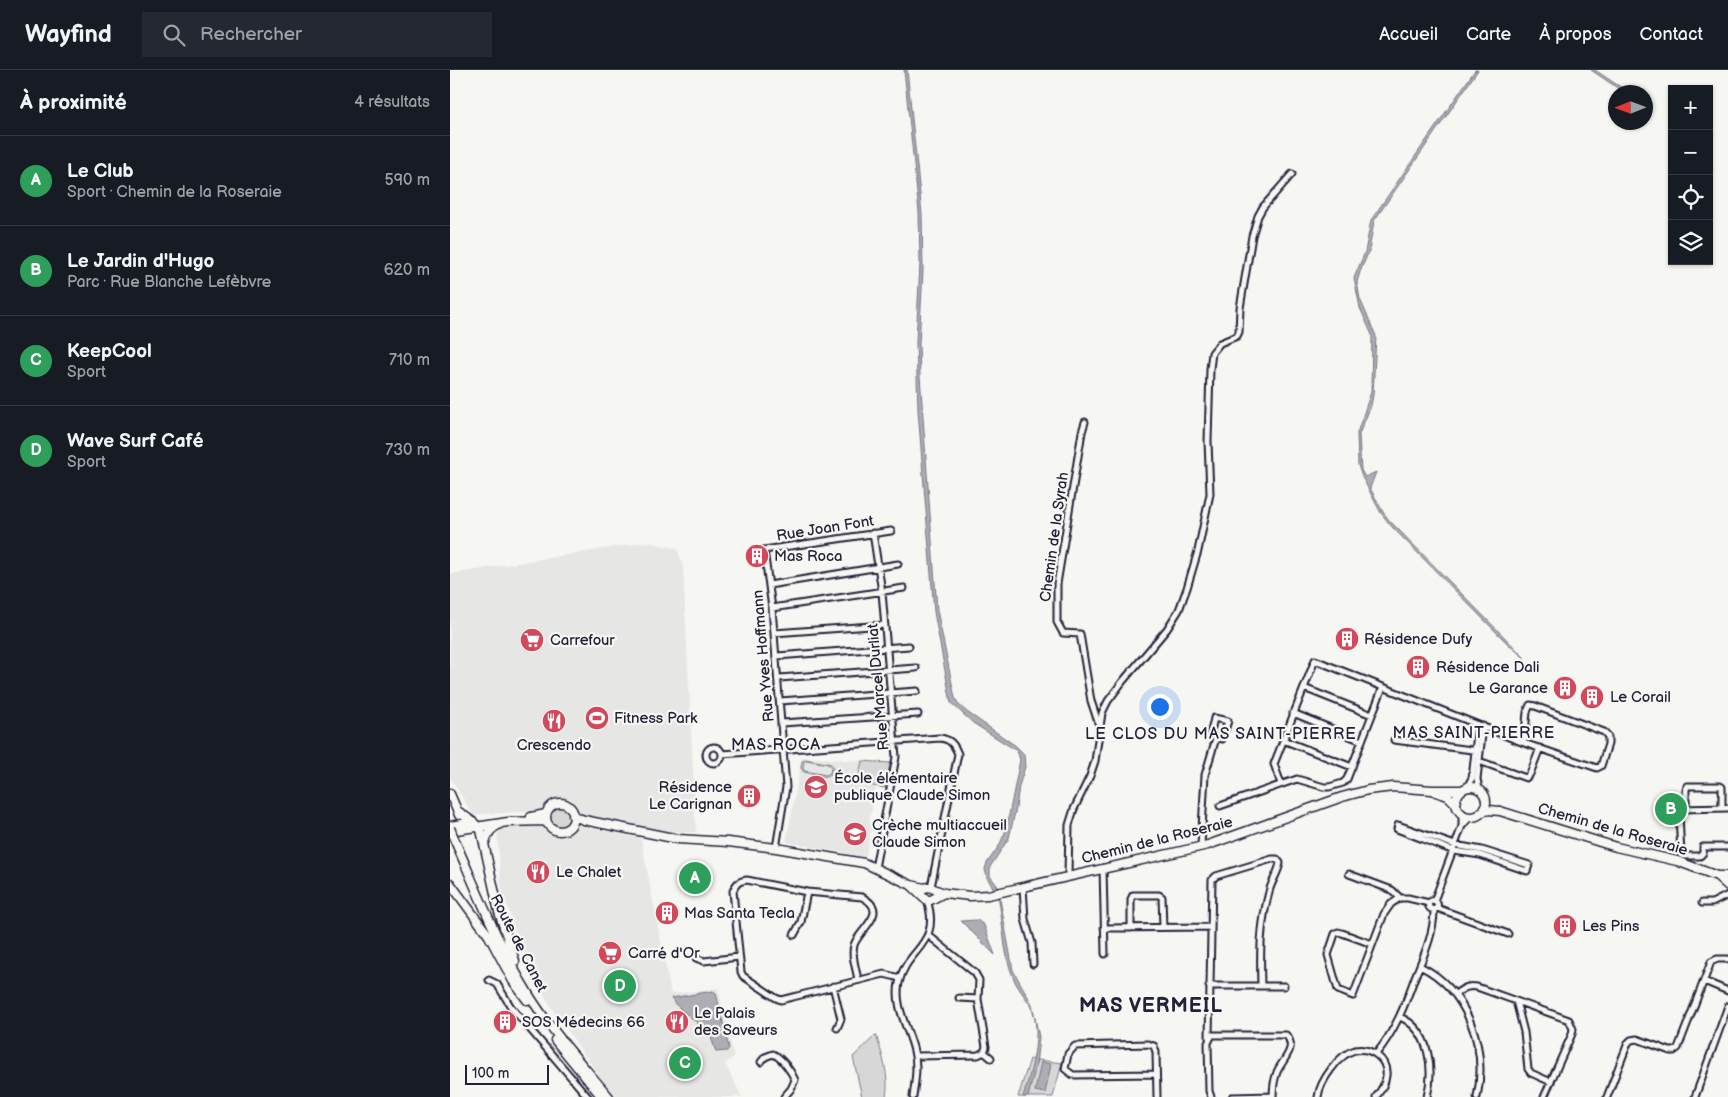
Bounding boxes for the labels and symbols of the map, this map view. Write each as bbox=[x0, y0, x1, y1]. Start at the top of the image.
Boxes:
north arrow bbox=[1608, 85, 1653, 130]
street label: Chemin de la Syrah bbox=[1036, 471, 1073, 603]
street label: Rue Joan Font bbox=[775, 511, 875, 546]
building icon: Mas Roca bbox=[744, 543, 770, 569]
place label: Mas Roca bbox=[774, 547, 843, 566]
street label: Rue Yves Hoffmann bbox=[748, 589, 779, 723]
street label: Rue Marcel Durliat bbox=[863, 622, 894, 751]
building icon: Résidence Dufy bbox=[1334, 626, 1360, 652]
supermarket icon: Carrefour bbox=[519, 627, 545, 653]
place label: Résidence Dufy bbox=[1364, 630, 1472, 649]
place label: Carrefour bbox=[550, 631, 615, 650]
building icon: Résidence Dali bbox=[1405, 654, 1431, 680]
place label: Résidence Dali bbox=[1436, 658, 1540, 677]
building icon: Le Garance bbox=[1552, 675, 1578, 701]
place label: Le Garance bbox=[1468, 679, 1548, 698]
building icon: Le Corail bbox=[1579, 684, 1605, 710]
place label: Le Corail bbox=[1610, 688, 1671, 707]
your location bbox=[1147, 694, 1173, 720]
sports icon: Fitness Park bbox=[584, 705, 610, 731]
restaurant icon: Crescendo bbox=[541, 708, 567, 734]
place label: Fitness Park bbox=[614, 709, 698, 728]
district label: MAS SAINT-PIERRE bbox=[1393, 724, 1555, 743]
district label: LE CLOS DU MAS SAINT-PIERRE bbox=[1085, 725, 1357, 744]
place label: Crescendo bbox=[517, 736, 591, 755]
district label: MAS ROCA bbox=[731, 736, 821, 755]
place label: École élémentaire publique Claude Simon bbox=[834, 769, 990, 805]
school or university icon: École élémentaire publique Claude Simon bbox=[803, 774, 829, 800]
place label: Résidence Le Carignan bbox=[649, 778, 732, 814]
building icon: Résidence Le Carignan bbox=[736, 783, 762, 809]
pin: B bbox=[1655, 790, 1687, 828]
street label: Chemin de la Roseraie bbox=[1536, 799, 1690, 860]
street label: Chemin de la Roseraie bbox=[1080, 812, 1235, 868]
place label: Crèche multiaccueil Claude Simon bbox=[872, 816, 1007, 852]
school or university icon: Crèche multiaccueil Claude Simon bbox=[842, 821, 868, 847]
restaurant icon: Le Chalet bbox=[525, 859, 551, 885]
pin: A bbox=[679, 859, 711, 897]
place label: Le Chalet bbox=[556, 863, 622, 882]
street label: Route de Canet bbox=[486, 891, 552, 996]
building icon: Mas Santa Tecla bbox=[654, 900, 680, 926]
place label: Mas Santa Tecla bbox=[684, 904, 795, 923]
building icon: Les Pins bbox=[1552, 913, 1578, 939]
place label: Les Pins bbox=[1582, 917, 1640, 936]
supermarket icon: Carré d'Or bbox=[597, 940, 623, 966]
place label: Carré d'Or bbox=[628, 944, 700, 963]
pin: D bbox=[604, 967, 636, 1005]
district label: MAS VERMEIL bbox=[1079, 994, 1223, 1018]
place label: Le Palais des Saveurs bbox=[694, 1004, 778, 1040]
building icon: SOS Médecins 66 bbox=[492, 1009, 518, 1035]
restaurant icon: Le Palais des Saveurs bbox=[664, 1009, 690, 1035]
place label: SOS Médecins 66 bbox=[522, 1013, 645, 1032]
pin: C bbox=[669, 1044, 701, 1082]
scale bar bbox=[465, 1062, 549, 1085]

